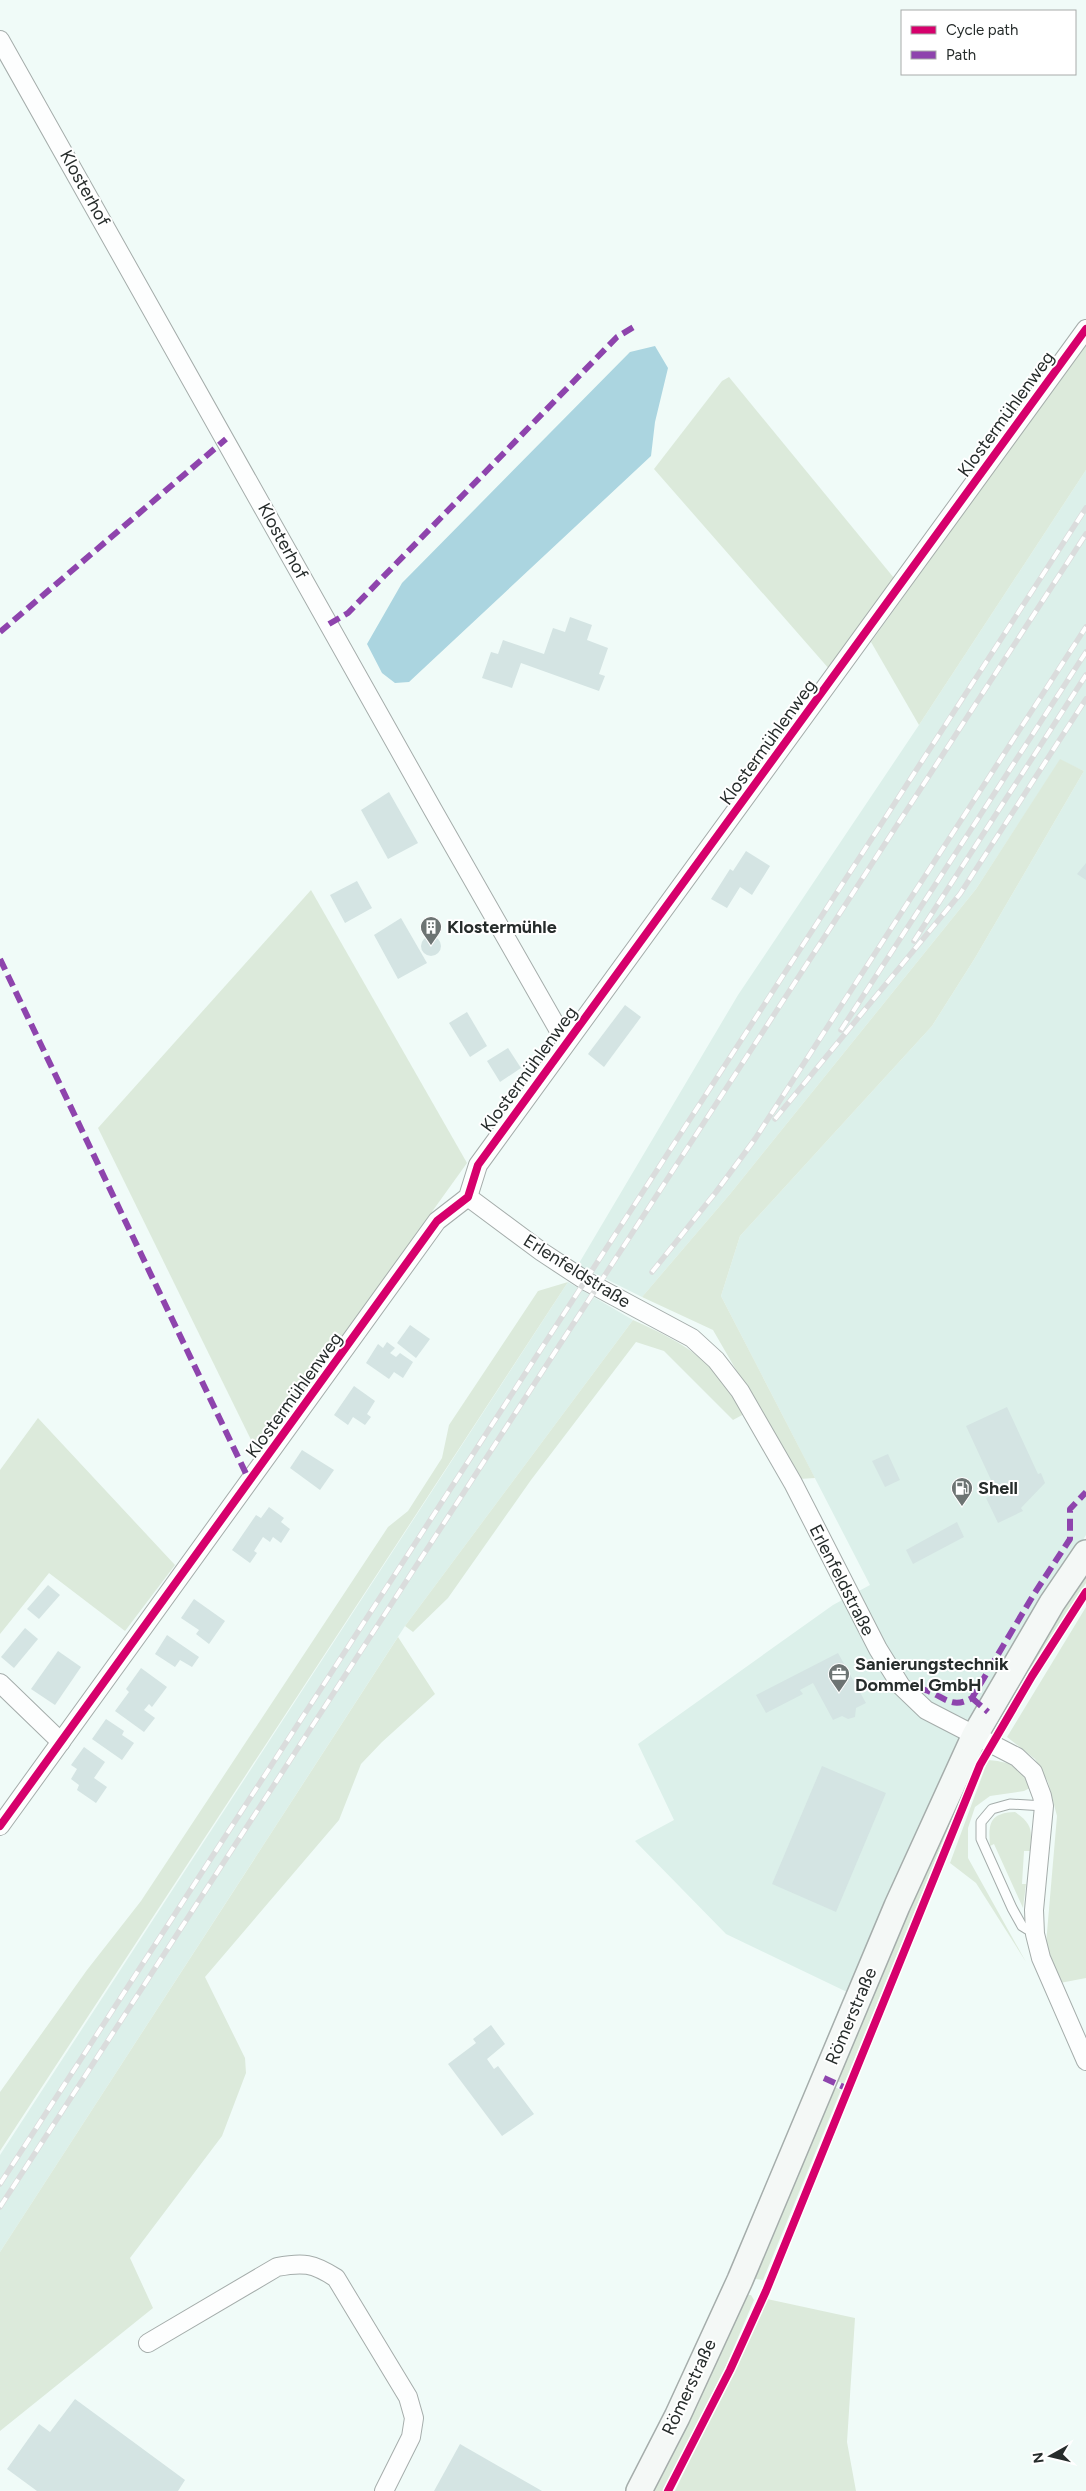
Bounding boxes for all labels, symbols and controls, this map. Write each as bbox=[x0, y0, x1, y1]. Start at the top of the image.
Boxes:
legend bbox=[901, 10, 1076, 75]
text: Cycle path bbox=[946, 21, 1018, 39]
text: Path bbox=[946, 46, 976, 64]
street label: Klosterhof bbox=[55, 146, 115, 230]
street label: Klostermühlenweg bbox=[953, 347, 1059, 481]
street label: Klosterhof bbox=[253, 499, 313, 583]
street label: Klostermühlenweg bbox=[715, 675, 821, 809]
building icon: Klostermühle bbox=[419, 915, 443, 946]
place label: Klostermühle bbox=[447, 916, 557, 938]
street label: Klostermühlenweg bbox=[476, 1002, 582, 1136]
street label: Erlenfeldstraße bbox=[519, 1229, 635, 1313]
street label: Klostermühlenweg bbox=[241, 1328, 347, 1462]
fuel station icon: Shell bbox=[950, 1476, 974, 1507]
place label: Shell bbox=[978, 1477, 1018, 1499]
street label: Erlenfeldstraße bbox=[805, 1521, 880, 1639]
place label: Sanierungstechnik Dommel GmbH bbox=[855, 1653, 1009, 1696]
office icon: Sanierungstechnik Dommel GmbH bbox=[827, 1662, 851, 1693]
street label: Römerstraße bbox=[821, 1964, 881, 2068]
street label: Römerstraße bbox=[657, 2335, 721, 2438]
north arrow bbox=[1026, 2431, 1076, 2481]
text: N bbox=[1029, 2451, 1048, 2464]

